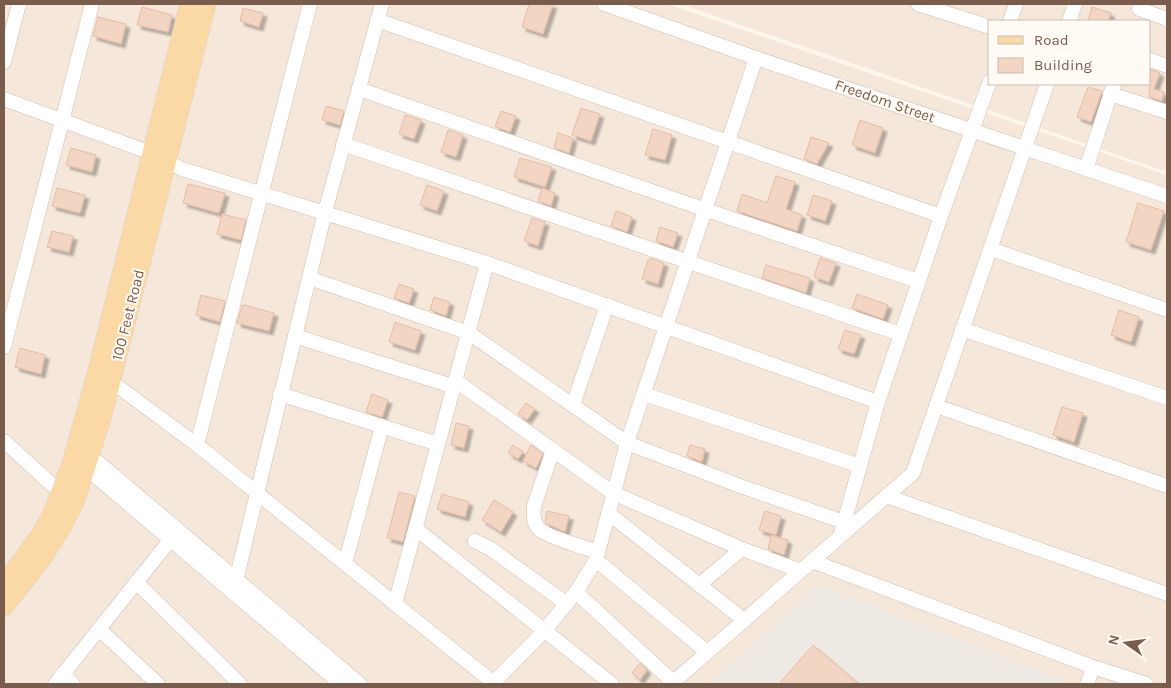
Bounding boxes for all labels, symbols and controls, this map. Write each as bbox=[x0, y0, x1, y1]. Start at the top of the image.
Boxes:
legend bbox=[988, 20, 1151, 85]
text: Road bbox=[1034, 31, 1069, 49]
text: Building bbox=[1034, 56, 1092, 74]
street label: Freedom Street bbox=[833, 75, 938, 127]
street label: 100 Feet Road bbox=[108, 268, 148, 362]
north arrow bbox=[1101, 618, 1151, 668]
text: N bbox=[1104, 633, 1123, 647]

